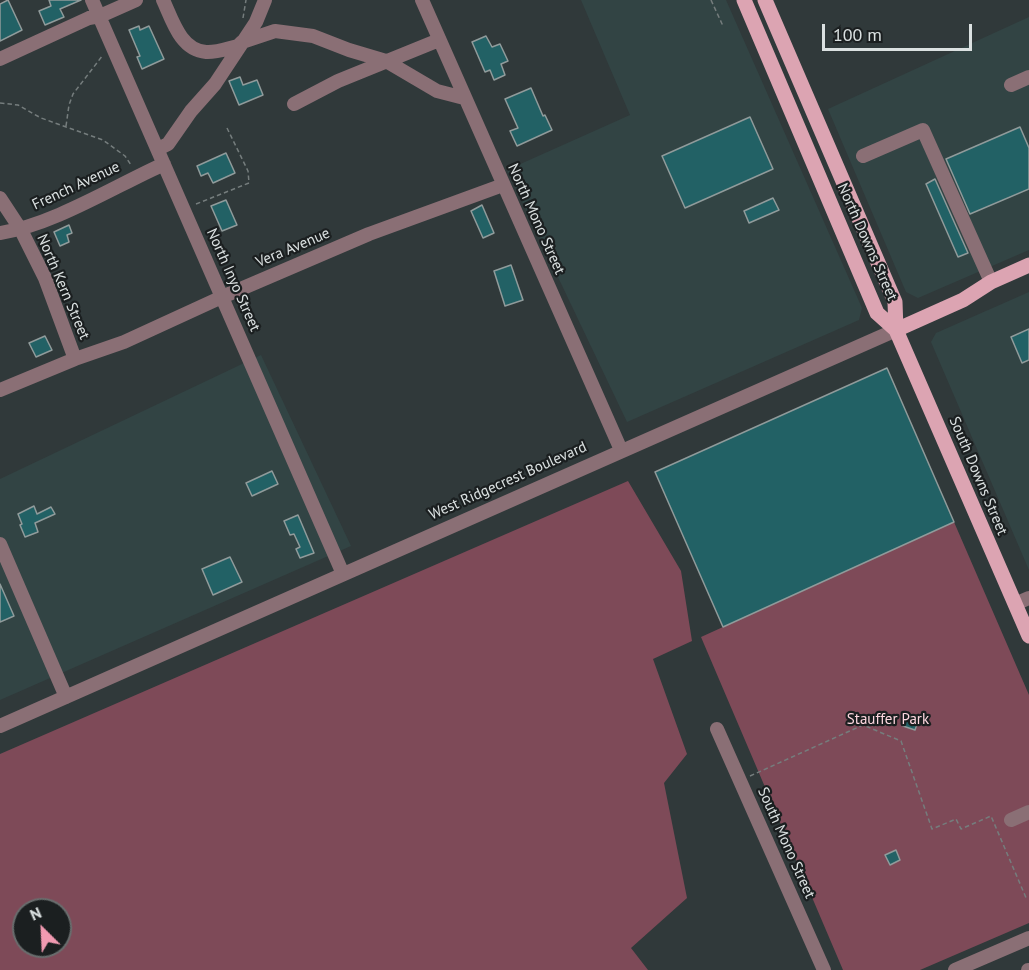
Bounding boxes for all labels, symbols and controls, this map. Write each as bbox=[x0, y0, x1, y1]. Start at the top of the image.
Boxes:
scale bar bbox=[825, 12, 975, 50]
text: 100 m bbox=[833, 23, 882, 46]
street label: French Avenue bbox=[29, 158, 123, 214]
street label: North Mono Street bbox=[503, 161, 569, 277]
street label: North Downs Street bbox=[833, 181, 901, 303]
street label: Vera Avenue bbox=[253, 224, 333, 272]
street label: North Inyo Street bbox=[202, 226, 264, 334]
street label: North Kern Street bbox=[33, 232, 93, 342]
street label: South Downs Street bbox=[945, 414, 1011, 538]
street label: West Ridgecrest Boulevard bbox=[426, 438, 590, 524]
park label: Stauffer Park bbox=[847, 711, 929, 729]
street label: South Mono Street bbox=[753, 785, 819, 901]
north arrow bbox=[12, 898, 72, 958]
text: N bbox=[27, 902, 44, 925]

